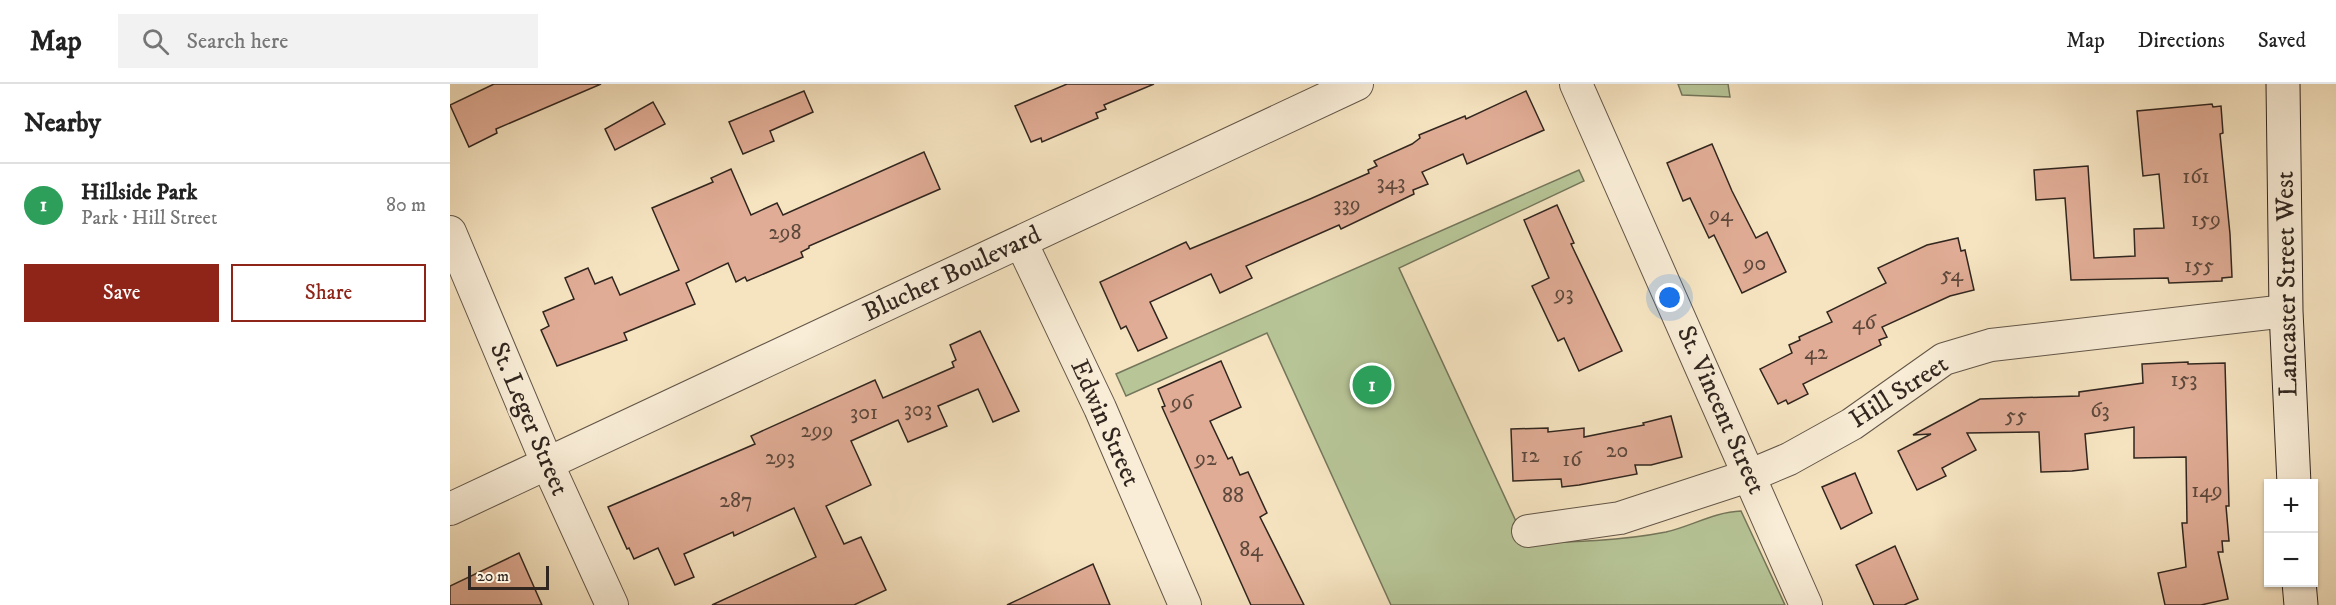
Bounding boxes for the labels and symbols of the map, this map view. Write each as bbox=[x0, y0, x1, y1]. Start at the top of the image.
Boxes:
house number: 161 bbox=[2182, 163, 2210, 190]
house number: 343 bbox=[1376, 169, 1406, 196]
street label: Lancaster Street West bbox=[2269, 171, 2305, 397]
house number: 339 bbox=[1333, 191, 1361, 218]
house number: 94 bbox=[1708, 201, 1734, 228]
house number: 159 bbox=[2191, 206, 2221, 233]
street label: Blucher Boulevard bbox=[858, 218, 1046, 330]
house number: 298 bbox=[769, 219, 801, 246]
house number: 90 bbox=[1743, 250, 1766, 277]
house number: 155 bbox=[2184, 252, 2214, 279]
house number: 54 bbox=[1941, 261, 1965, 288]
house number: 93 bbox=[1553, 280, 1574, 307]
your location bbox=[1655, 283, 1684, 312]
house number: 46 bbox=[1852, 309, 1878, 336]
street label: St. Vincent Street bbox=[1669, 321, 1773, 499]
street label: St. Leger Street bbox=[482, 337, 576, 501]
house number: 42 bbox=[1804, 339, 1828, 366]
street label: Hill Street bbox=[1843, 348, 1955, 436]
street label: Edwin Street bbox=[1062, 355, 1148, 491]
pin: 1 bbox=[1352, 362, 1392, 408]
house number: 153 bbox=[2170, 366, 2198, 393]
house number: 96 bbox=[1170, 389, 1195, 416]
house number: 303 bbox=[904, 396, 932, 423]
house number: 63 bbox=[2090, 397, 2110, 424]
house number: 301 bbox=[850, 399, 878, 426]
house number: 55 bbox=[2005, 402, 2027, 429]
house number: 299 bbox=[801, 417, 833, 444]
house number: 20 bbox=[1606, 437, 1628, 464]
house number: 12 bbox=[1521, 442, 1540, 469]
house number: 293 bbox=[765, 444, 795, 471]
house number: 92 bbox=[1194, 445, 1217, 472]
house number: 16 bbox=[1562, 446, 1583, 473]
house number: 149 bbox=[2191, 477, 2223, 504]
house number: 88 bbox=[1222, 482, 1244, 509]
house number: 287 bbox=[719, 487, 753, 514]
house number: 84 bbox=[1239, 536, 1264, 563]
scale bar bbox=[468, 563, 549, 590]

